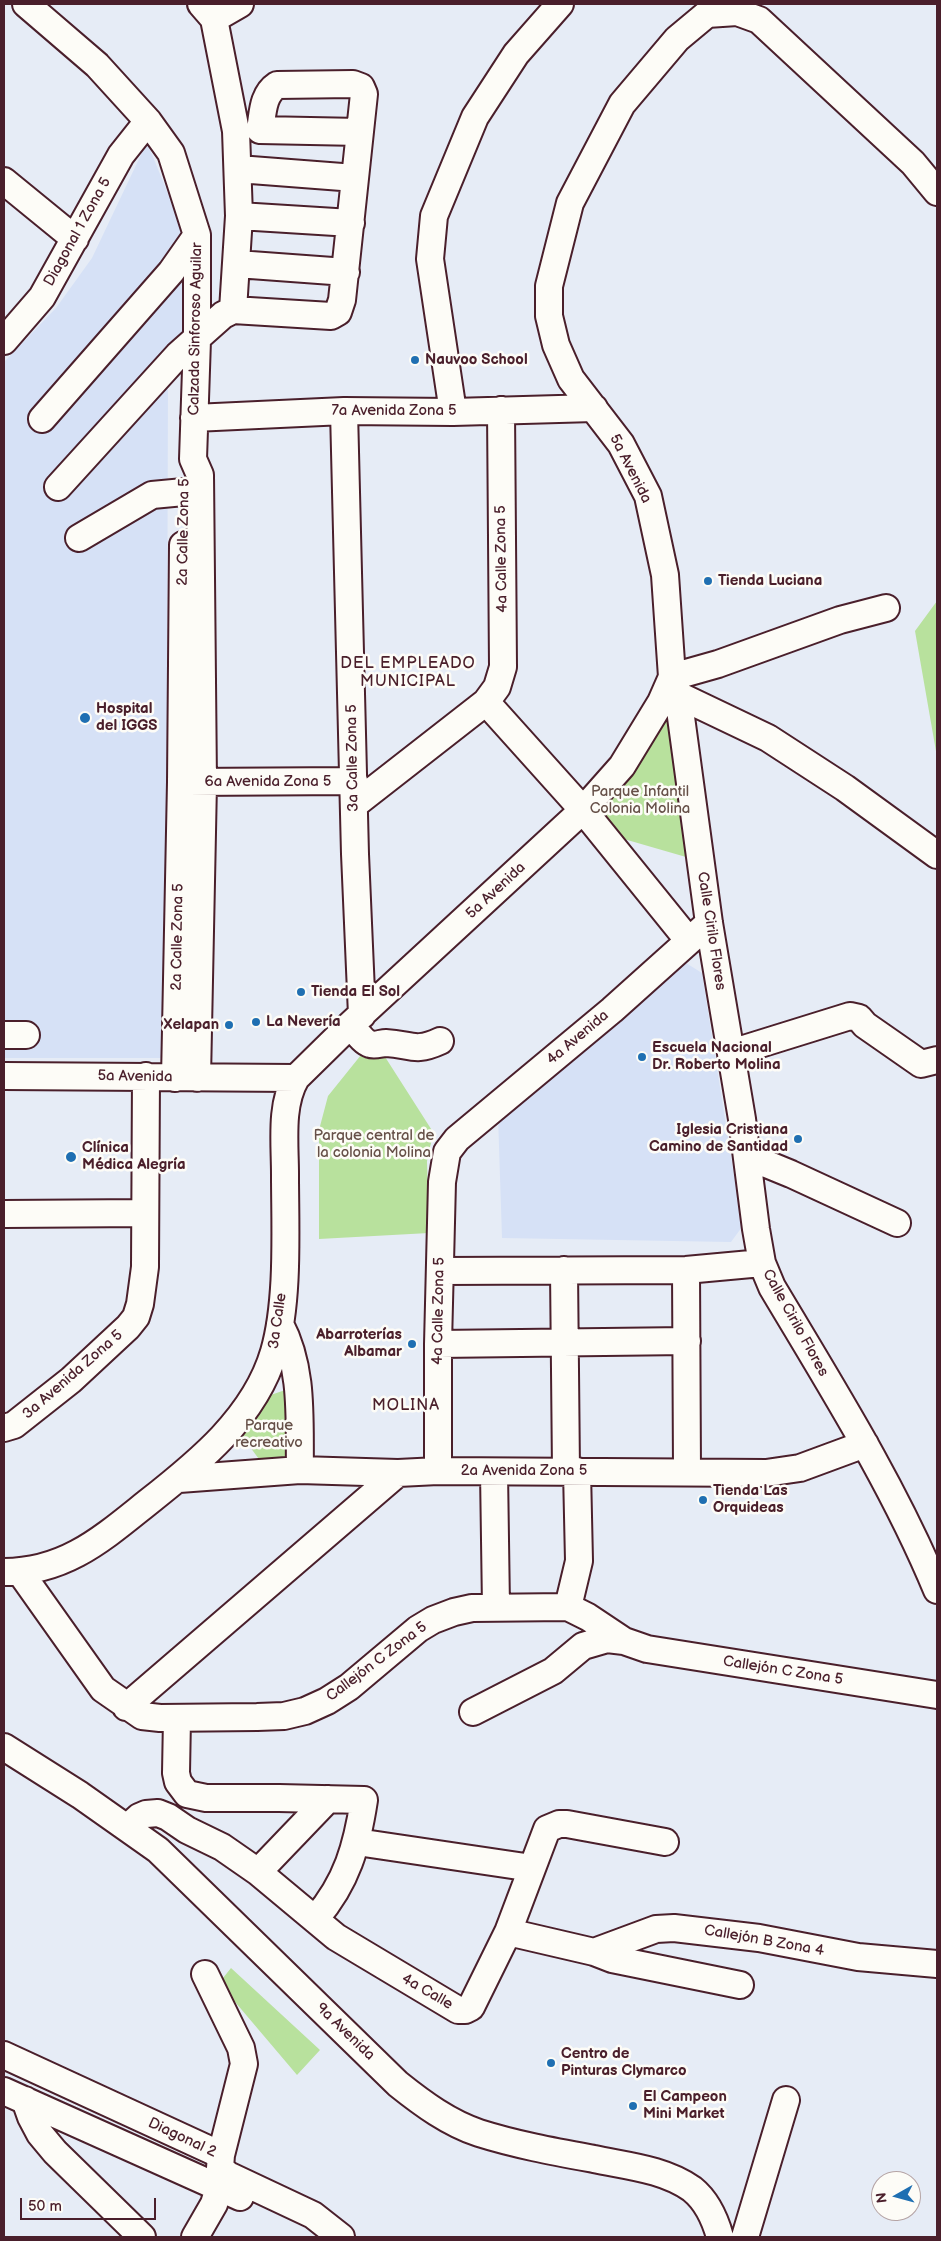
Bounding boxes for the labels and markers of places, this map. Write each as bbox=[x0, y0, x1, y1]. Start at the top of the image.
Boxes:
place label: Nauvoo School bbox=[425, 351, 528, 369]
marker: Nauvoo School bbox=[409, 354, 421, 366]
place label: Tienda Luciana bbox=[718, 572, 822, 590]
marker: Tienda Luciana bbox=[702, 575, 714, 587]
place label: Hospital del IGGS bbox=[96, 700, 157, 735]
marker: Hospital del IGGS bbox=[78, 711, 92, 725]
place label: Tienda El Sol bbox=[311, 983, 400, 1001]
marker: Tienda El Sol bbox=[295, 986, 307, 998]
place label: La Nevería bbox=[266, 1013, 341, 1031]
place label: Xelapan bbox=[164, 1016, 219, 1034]
marker: La Nevería bbox=[250, 1016, 262, 1028]
marker: Xelapan bbox=[223, 1019, 235, 1031]
place label: Escuela Nacional Dr. Roberto Molina bbox=[652, 1039, 781, 1074]
marker: Escuela Nacional Dr. Roberto Molina bbox=[636, 1051, 648, 1063]
place label: Iglesia Cristiana Camino de Santidad bbox=[649, 1121, 788, 1156]
marker: Iglesia Cristiana Camino de Santidad bbox=[792, 1133, 804, 1145]
place label: Clínica Médica Alegría bbox=[82, 1139, 185, 1174]
marker: Clínica Médica Alegría bbox=[64, 1150, 78, 1164]
place label: Abarroterías Albamar bbox=[316, 1326, 402, 1361]
marker: Abarroterías Albamar bbox=[406, 1338, 418, 1350]
place label: Tienda Las Orquideas bbox=[713, 1482, 788, 1517]
marker: Tienda Las Orquideas bbox=[697, 1494, 709, 1506]
place label: Centro de Pinturas Clymarco bbox=[561, 2045, 687, 2080]
marker: Centro de Pinturas Clymarco bbox=[545, 2057, 557, 2069]
place label: El Campeon Mini Market bbox=[643, 2088, 727, 2123]
marker: El Campeon Mini Market bbox=[627, 2100, 639, 2112]

